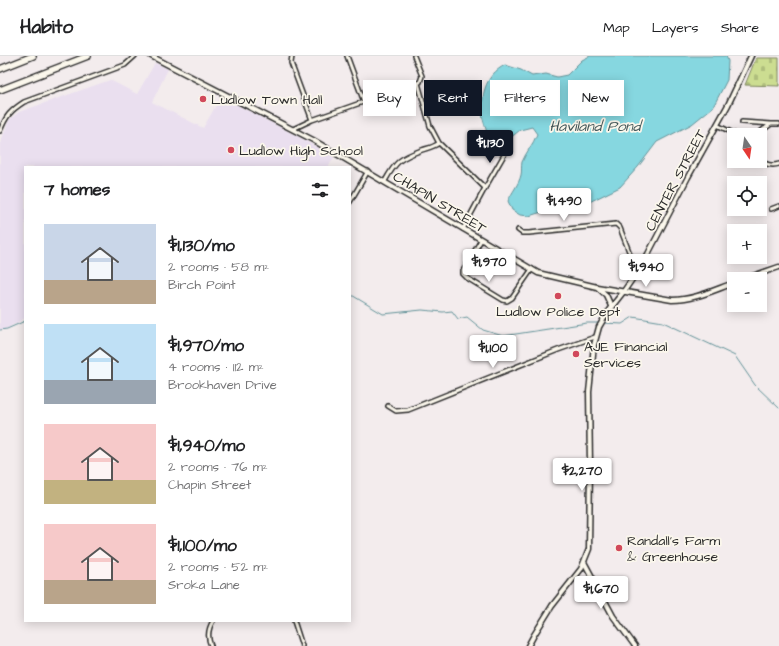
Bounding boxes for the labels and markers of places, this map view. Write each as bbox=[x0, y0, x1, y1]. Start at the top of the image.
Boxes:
place label: Ludlow Town Hall bbox=[211, 90, 323, 110]
marker: Ludlow Town Hall bbox=[198, 94, 208, 104]
pin: $1,130 bbox=[457, 130, 523, 164]
place label: Ludlow High School bbox=[239, 141, 363, 161]
marker: Ludlow High School bbox=[226, 145, 236, 155]
pin: $1,490 bbox=[531, 188, 597, 222]
pin: $1,970 bbox=[456, 249, 522, 283]
pin: $1,940 bbox=[613, 254, 679, 288]
marker: Ludlow Police Dept bbox=[553, 291, 563, 301]
place label: Ludlow Police Dept bbox=[496, 302, 620, 322]
pin: $1,100 bbox=[460, 335, 526, 369]
place label: AJE Financial Services bbox=[584, 337, 668, 373]
marker: AJE Financial Services bbox=[571, 349, 581, 359]
pin: $2,270 bbox=[549, 458, 615, 492]
place label: Randall's Farm & Greenhouse bbox=[627, 531, 720, 567]
marker: Randall's Farm & Greenhouse bbox=[614, 543, 624, 553]
pin: $1,670 bbox=[568, 576, 634, 610]

